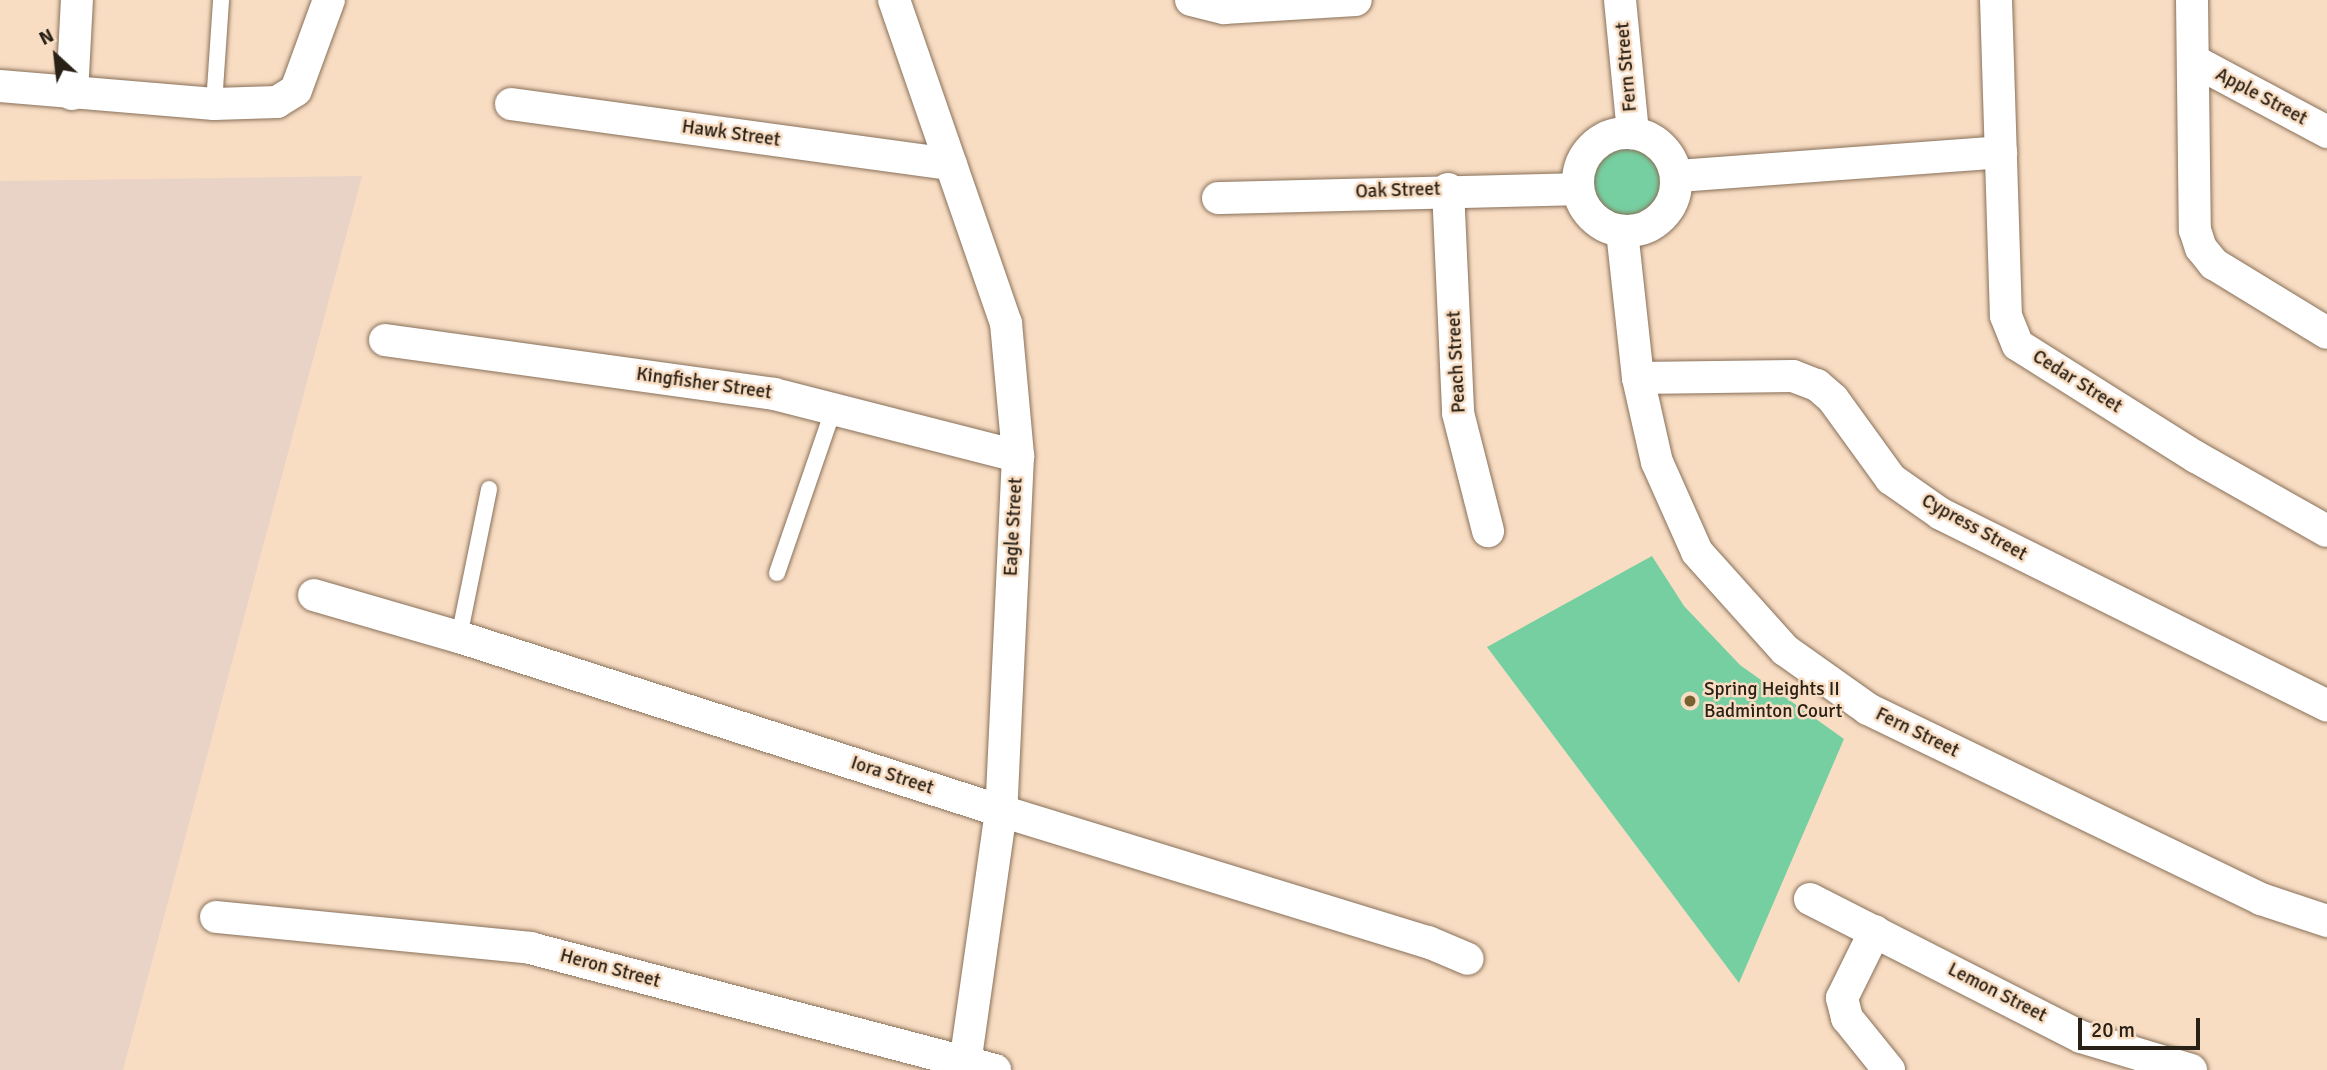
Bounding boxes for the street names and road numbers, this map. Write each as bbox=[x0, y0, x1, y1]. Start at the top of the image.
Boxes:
street label: Fern Street bbox=[1612, 21, 1642, 113]
street label: Apple Street bbox=[2211, 63, 2311, 131]
street label: Hawk Street bbox=[680, 116, 782, 152]
street label: Oak Street bbox=[1355, 178, 1441, 204]
street label: Peach Street bbox=[1443, 310, 1471, 414]
street label: Cedar Street bbox=[2028, 346, 2126, 418]
street label: Kingfisher Street bbox=[635, 363, 773, 405]
street label: Eagle Street bbox=[1000, 477, 1028, 577]
street label: Cypress Street bbox=[1917, 490, 2031, 566]
street label: Fern Street bbox=[1872, 703, 1962, 763]
street label: Iora Street bbox=[848, 752, 936, 800]
street label: Heron Street bbox=[557, 945, 663, 993]
street label: Lemon Street bbox=[1944, 958, 2050, 1028]

